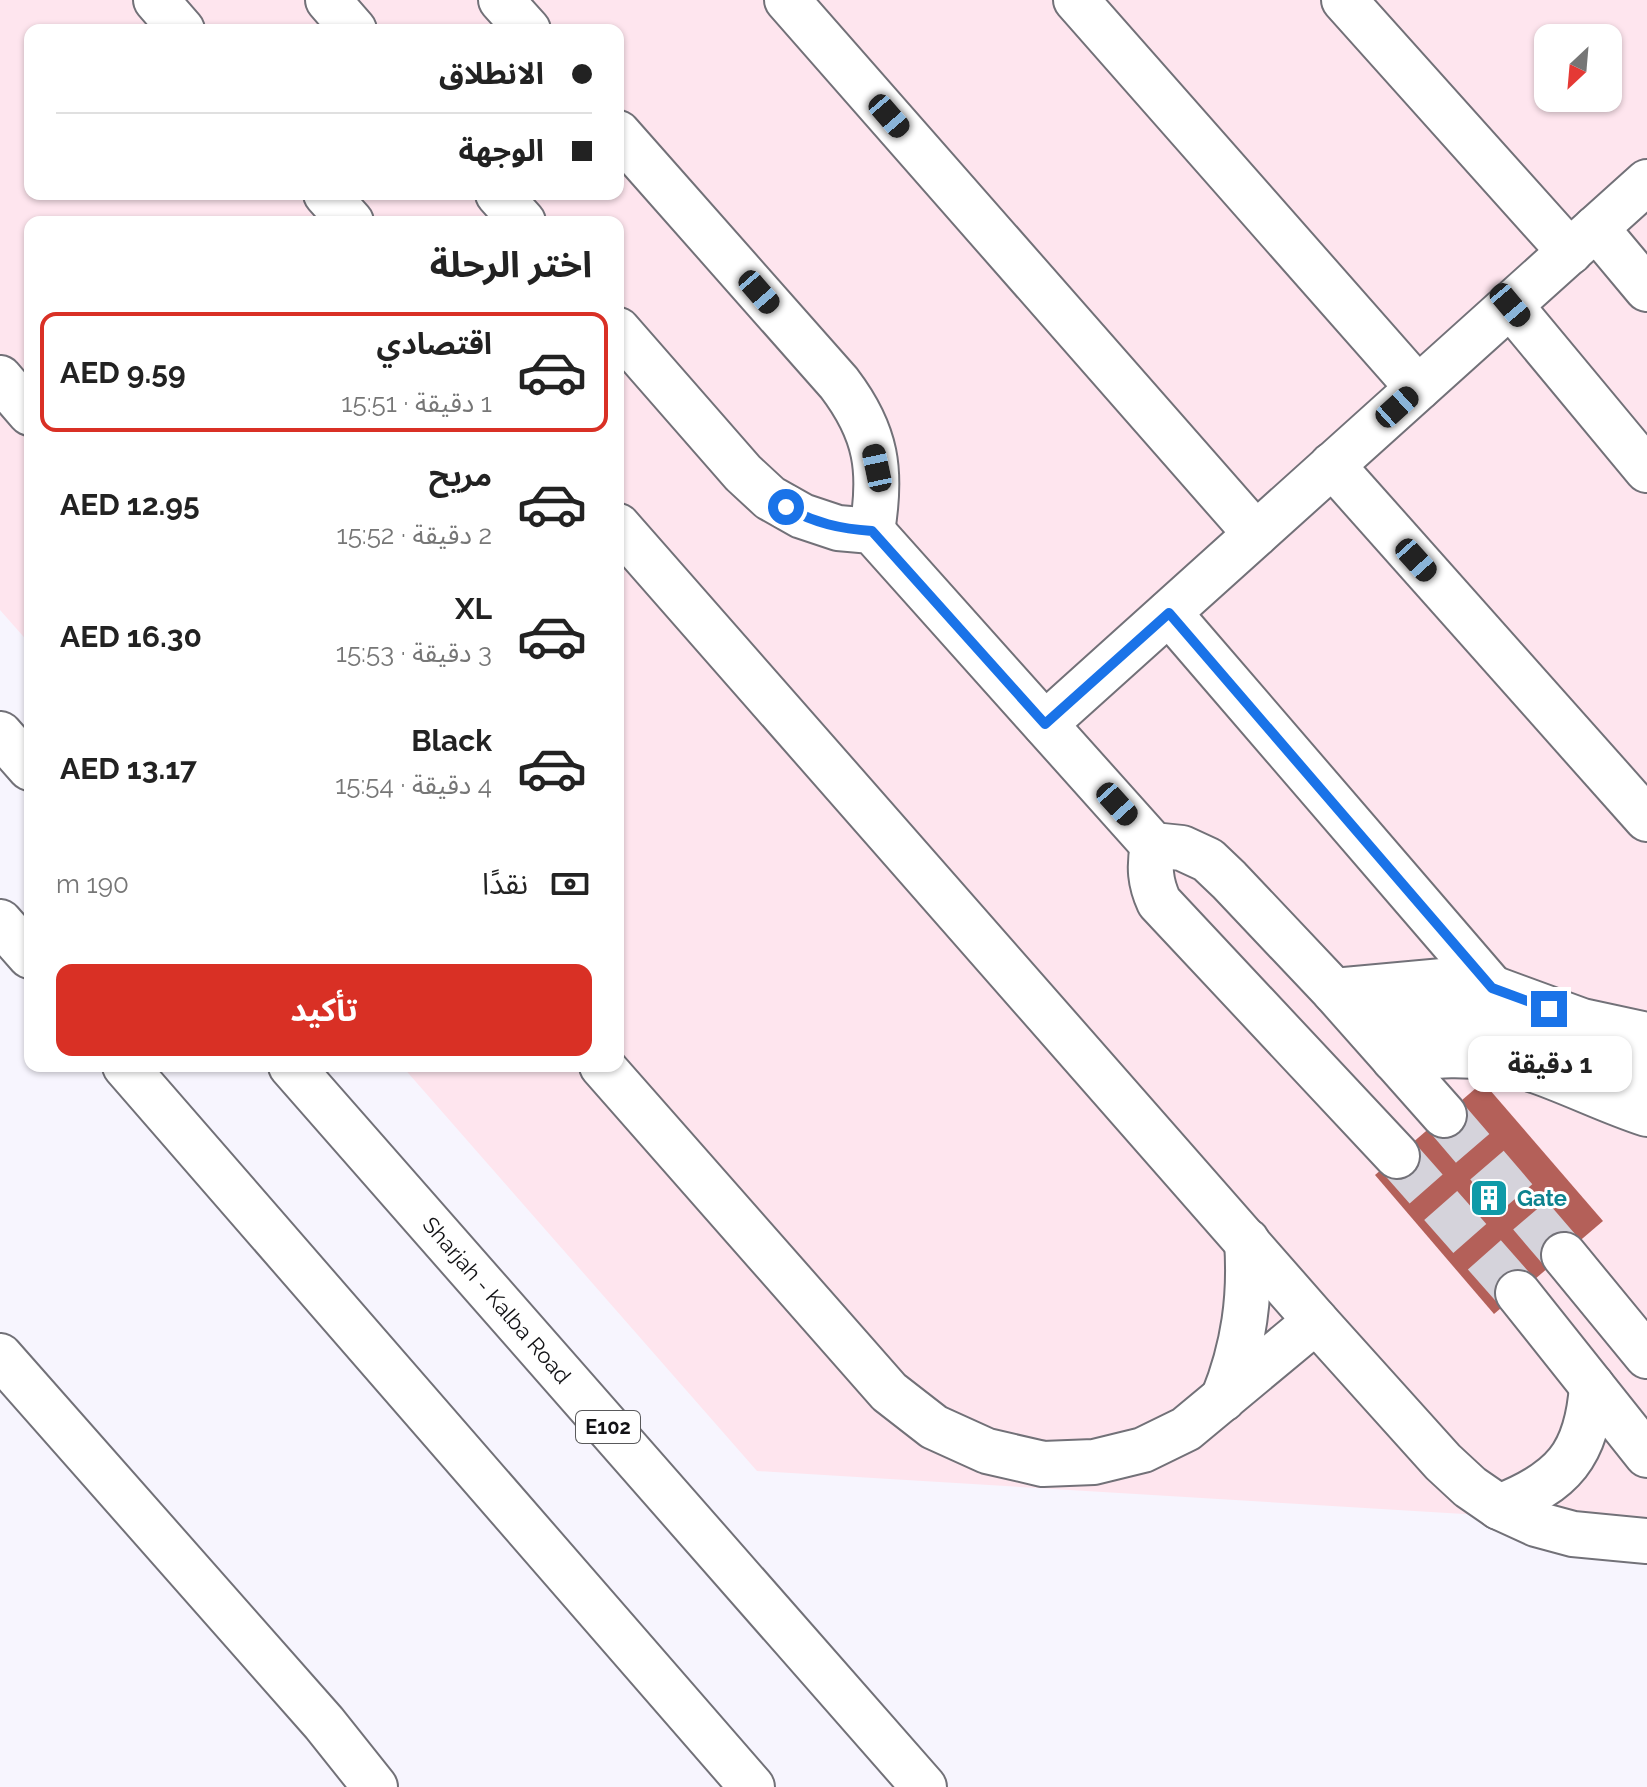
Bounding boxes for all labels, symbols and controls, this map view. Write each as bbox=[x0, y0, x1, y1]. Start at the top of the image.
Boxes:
north arrow bbox=[1534, 24, 1622, 112]
map controls bbox=[1534, 24, 1622, 112]
text: الانطلاق bbox=[439, 56, 544, 91]
car bbox=[864, 90, 914, 142]
text: الوجهة bbox=[459, 133, 544, 168]
text: اختر الرحلة bbox=[430, 243, 592, 285]
car bbox=[734, 266, 784, 318]
car bbox=[1485, 279, 1535, 331]
text: اقتصادي bbox=[377, 326, 492, 361]
icon: car bbox=[516, 336, 588, 408]
text: AED 9.59 bbox=[60, 355, 186, 390]
car bbox=[1371, 382, 1423, 432]
text: 1 دقيقة · 15:51 bbox=[341, 388, 492, 418]
car bbox=[860, 442, 894, 494]
text: مريح bbox=[429, 458, 492, 493]
icon: car bbox=[516, 468, 588, 540]
text: AED 12.95 bbox=[60, 487, 200, 522]
route start bbox=[768, 489, 804, 525]
text: 2 دقيقة · 15:52 bbox=[337, 520, 492, 550]
car bbox=[1391, 534, 1441, 586]
text: XL bbox=[455, 591, 492, 626]
icon: car bbox=[516, 600, 588, 672]
text: AED 16.30 bbox=[60, 619, 202, 654]
text: 3 دقيقة · 15:53 bbox=[336, 638, 492, 668]
text: Black bbox=[411, 723, 492, 758]
icon: car bbox=[516, 732, 588, 804]
text: AED 13.17 bbox=[60, 751, 197, 786]
text: 4 دقيقة · 15:54 bbox=[335, 770, 492, 800]
car bbox=[1092, 778, 1142, 830]
icon: cash bbox=[548, 862, 592, 906]
text: نقدًا bbox=[482, 866, 528, 901]
text: 190 m bbox=[56, 869, 129, 899]
button: تأكيد bbox=[56, 964, 592, 1056]
route end bbox=[1531, 991, 1567, 1027]
callout: 1 دقيقة bbox=[1467, 1037, 1631, 1093]
text: 1 دقيقة bbox=[1508, 1049, 1592, 1079]
building icon: Gate bbox=[1468, 1177, 1510, 1219]
place label: Gate bbox=[1517, 1185, 1567, 1211]
street label: Sharjah - Kalba Road bbox=[418, 1211, 576, 1389]
road number: E102 bbox=[576, 1411, 640, 1443]

